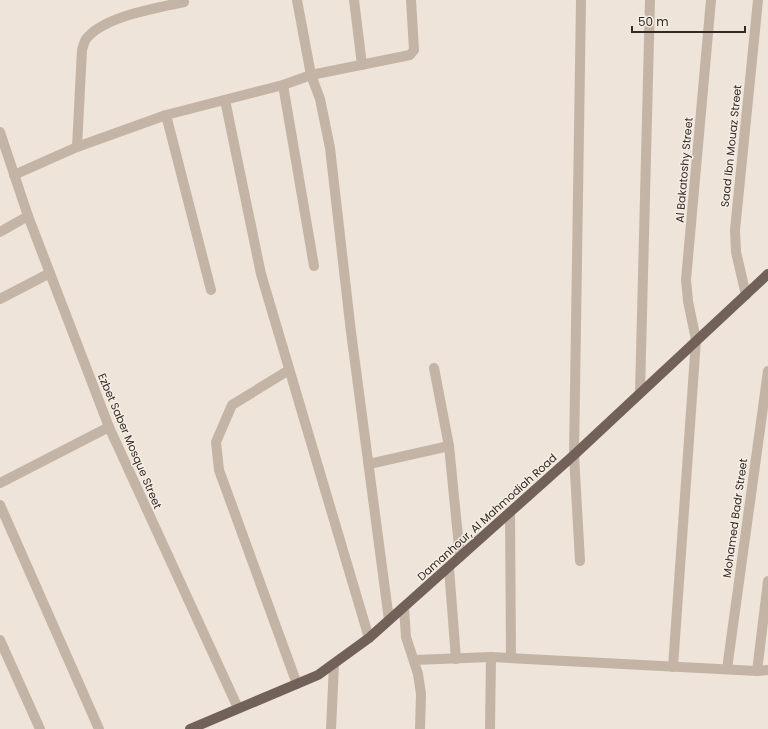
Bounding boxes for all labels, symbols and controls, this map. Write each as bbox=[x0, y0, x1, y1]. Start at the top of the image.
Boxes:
scale bar bbox=[632, 8, 745, 34]
text: 50 m bbox=[638, 13, 669, 30]
street label: Saad Ibn Mouaz Street bbox=[717, 84, 745, 208]
street label: Al Bakatoshy Street bbox=[671, 117, 697, 223]
street label: Ezbet Saber Mosque Street bbox=[94, 371, 166, 511]
street label: Damanhour, Al Mahmodiah Road bbox=[414, 450, 560, 584]
street label: Mohamed Badr Street bbox=[719, 457, 751, 579]

